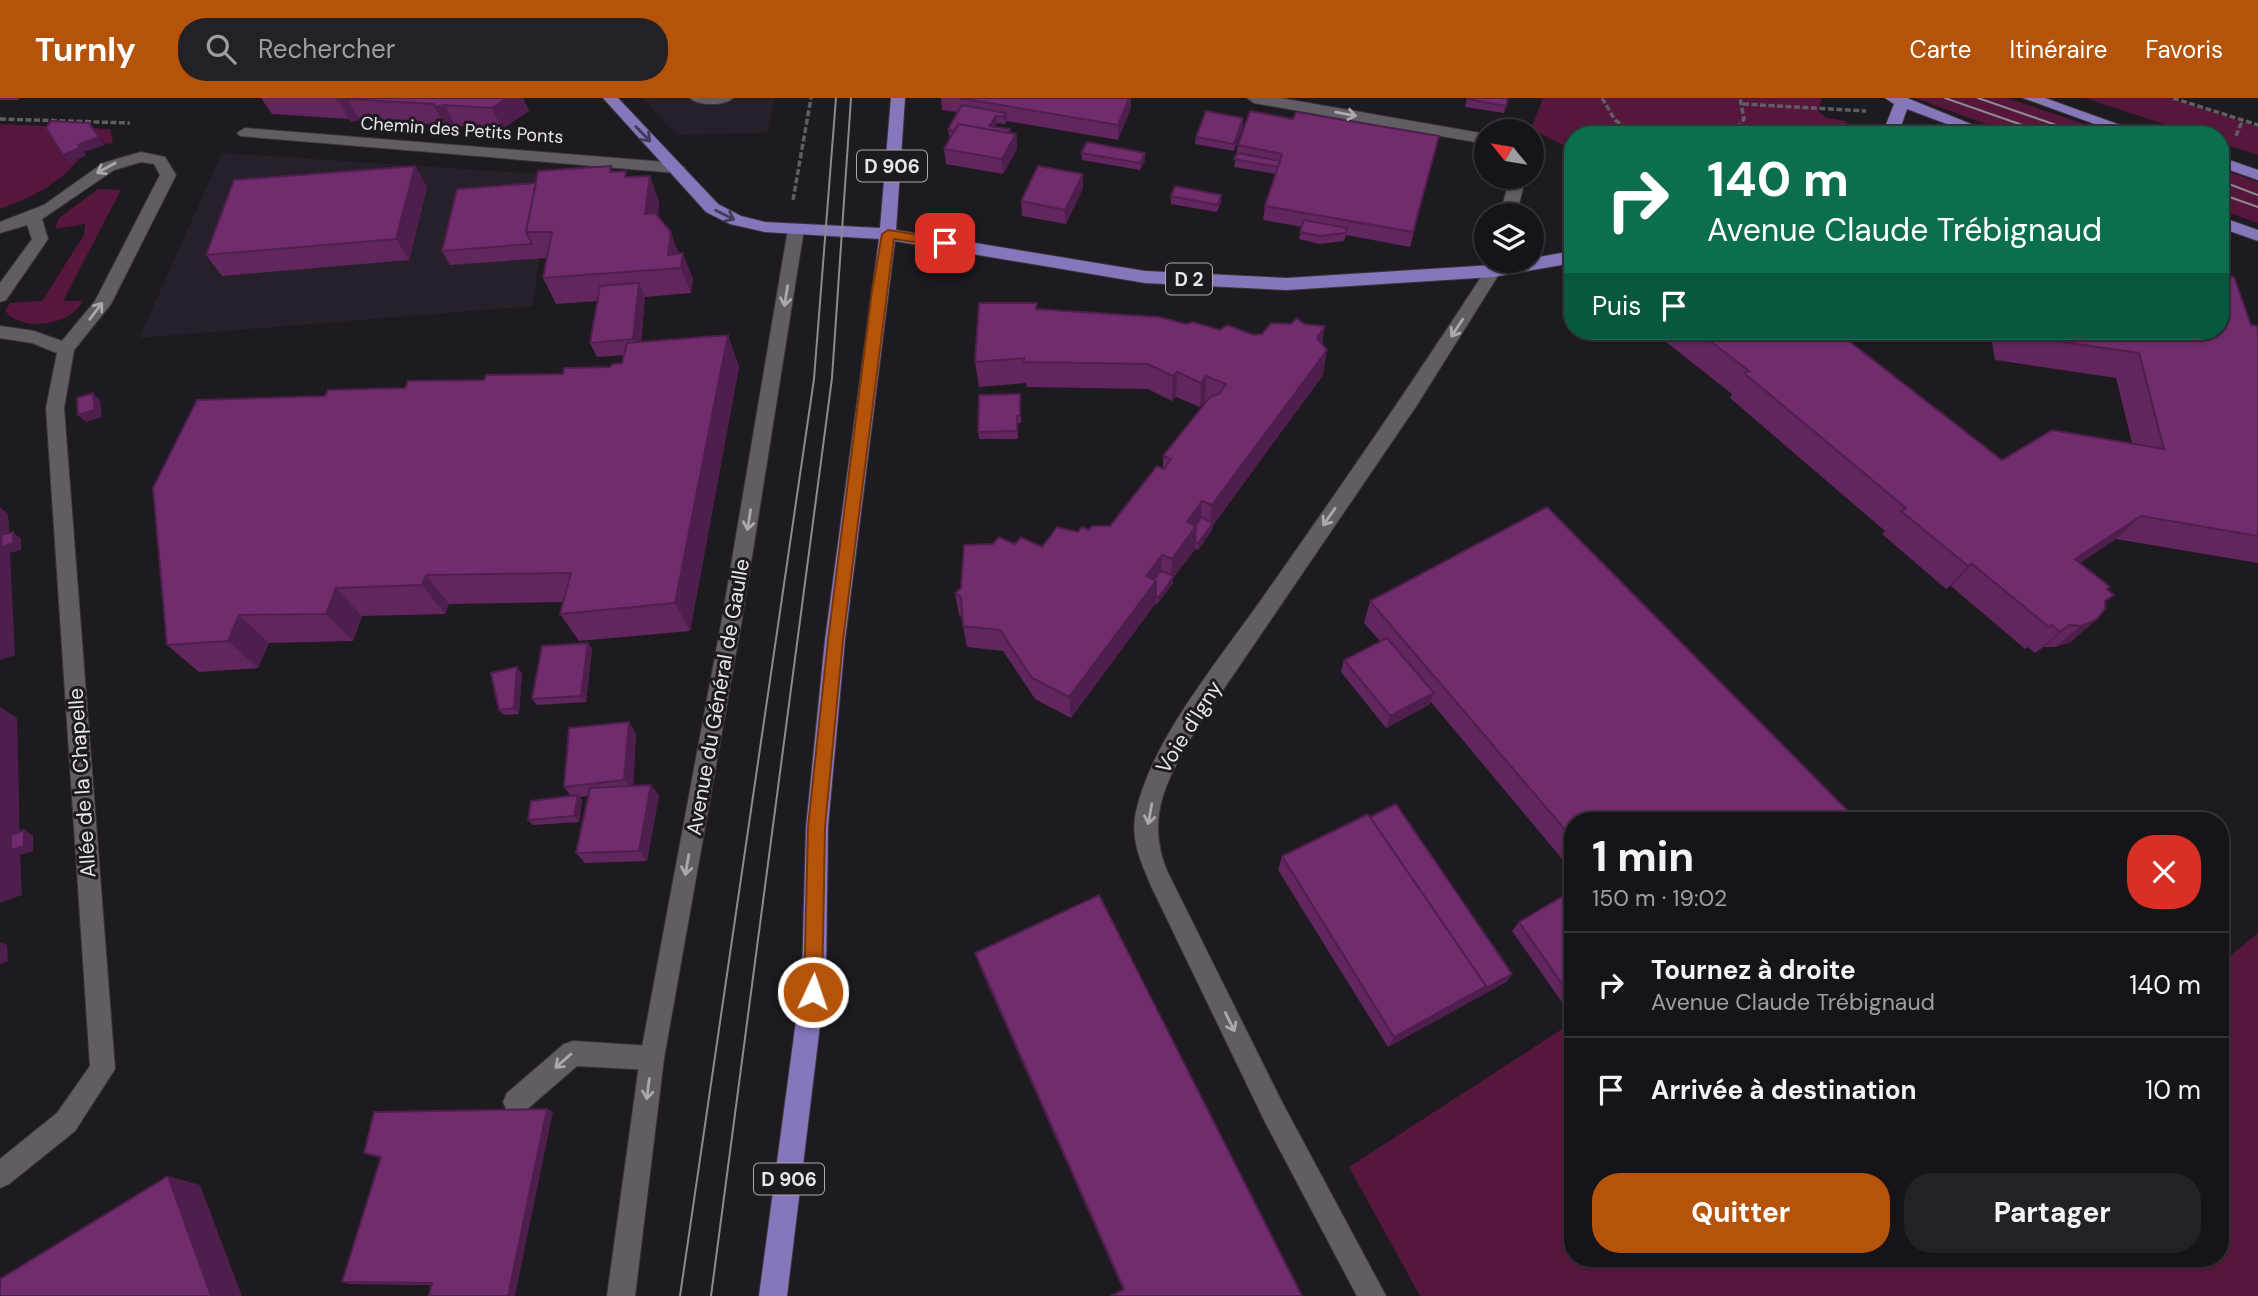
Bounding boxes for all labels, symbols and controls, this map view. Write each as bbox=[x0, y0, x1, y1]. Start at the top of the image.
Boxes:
search box bbox=[178, 18, 668, 81]
text: Turnly bbox=[35, 28, 136, 71]
icon: search bbox=[202, 30, 240, 68]
text: Rechercher bbox=[258, 32, 395, 66]
text: Carte bbox=[1910, 34, 1971, 65]
text: Itinéraire bbox=[2009, 34, 2107, 65]
text: Favoris bbox=[2145, 34, 2223, 65]
one-way arrow bbox=[1334, 108, 1357, 121]
street label: Chemin des Petits Ponts bbox=[360, 111, 564, 149]
north arrow bbox=[1474, 119, 1544, 189]
map controls bbox=[1474, 119, 1544, 273]
one-way arrow bbox=[634, 125, 651, 142]
text: 140 m bbox=[1707, 147, 1849, 211]
road number: D 906 bbox=[857, 150, 927, 181]
icon: right bbox=[1592, 154, 1683, 245]
one-way arrow bbox=[97, 161, 117, 175]
button: layers bbox=[1474, 203, 1544, 273]
one-way arrow bbox=[715, 208, 735, 222]
text: Avenue Claude Trébignaud bbox=[1707, 209, 2102, 251]
pin bbox=[915, 213, 975, 273]
icon: arrive bbox=[926, 224, 964, 262]
road number: D 2 bbox=[1166, 264, 1212, 294]
one-way arrow bbox=[779, 284, 792, 307]
icon: arrive bbox=[1655, 287, 1693, 325]
text: Puis bbox=[1592, 289, 1641, 323]
one-way arrow bbox=[88, 301, 103, 320]
one-way arrow bbox=[1449, 318, 1463, 338]
one-way arrow bbox=[1322, 507, 1336, 526]
one-way arrow bbox=[742, 509, 755, 531]
street label: Avenue du Général de Gaulle bbox=[680, 556, 756, 837]
street label: Voie d'Igny bbox=[1150, 675, 1229, 779]
street label: Allée de la Chapelle bbox=[61, 687, 103, 879]
one-way arrow bbox=[1143, 802, 1156, 825]
text: 1 min bbox=[1592, 829, 1694, 884]
button: close bbox=[2127, 835, 2201, 909]
one-way arrow bbox=[680, 853, 694, 876]
text: 150 m · 19:02 bbox=[1592, 883, 1727, 913]
text: Tournez à droite bbox=[1651, 953, 1856, 987]
position arrow bbox=[776, 955, 850, 1029]
icon: right bbox=[1592, 966, 1630, 1004]
text: 140 m bbox=[2129, 968, 2201, 1002]
text: Avenue Claude Trébignaud bbox=[1651, 987, 1935, 1017]
one-way arrow bbox=[1223, 1011, 1237, 1032]
one-way arrow bbox=[554, 1053, 572, 1069]
icon: arrive bbox=[1592, 1071, 1630, 1109]
text: Arrivée à destination bbox=[1651, 1073, 1917, 1107]
text: 10 m bbox=[2145, 1073, 2201, 1107]
one-way arrow bbox=[642, 1077, 655, 1100]
road number: D 906 bbox=[754, 1163, 824, 1194]
button: Quitter bbox=[1592, 1173, 1890, 1253]
button: Partager bbox=[1904, 1173, 2201, 1253]

